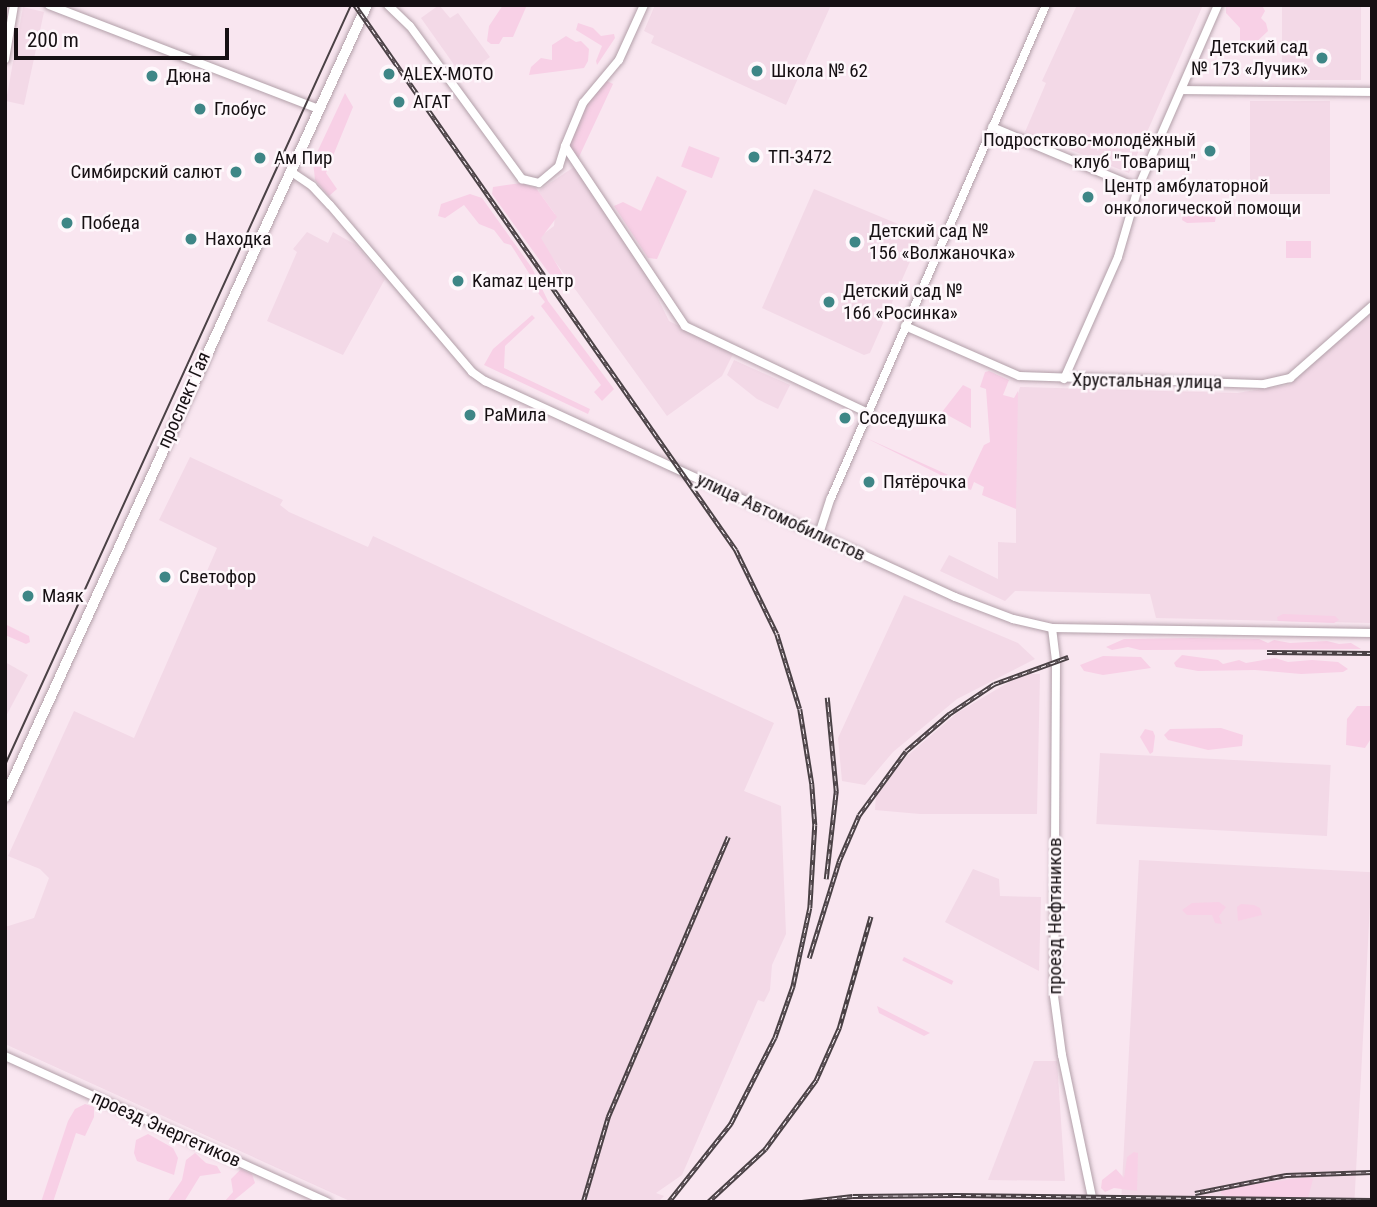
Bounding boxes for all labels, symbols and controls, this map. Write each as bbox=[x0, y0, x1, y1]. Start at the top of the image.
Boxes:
scale bar bbox=[18, 14, 233, 58]
text: 200 m bbox=[27, 28, 79, 52]
place label: Детский сад № 173 «Лучик» bbox=[1191, 36, 1308, 80]
marker: Детский сад № 173 «Лучик» bbox=[1314, 50, 1330, 66]
place label: Школа № 62 bbox=[771, 60, 868, 82]
place label: ALEX-MOTO bbox=[403, 63, 494, 85]
marker: Школа № 62 bbox=[749, 63, 765, 79]
place label: Дюна bbox=[166, 65, 211, 87]
marker: ALEX-MOTO bbox=[381, 66, 397, 82]
marker: Дюна bbox=[144, 68, 160, 84]
place label: АГАТ bbox=[413, 91, 451, 113]
marker: АГАТ bbox=[391, 94, 407, 110]
place label: Глобус bbox=[214, 98, 266, 120]
marker: Глобус bbox=[192, 101, 208, 117]
place label: Подростково-молодёжный клуб "Товарищ" bbox=[983, 129, 1196, 173]
marker: Подростково-молодёжный клуб "Товарищ" bbox=[1202, 143, 1218, 159]
place label: ТП-3472 bbox=[768, 146, 832, 168]
place label: Ам Пир bbox=[274, 147, 332, 169]
marker: ТП-3472 bbox=[746, 149, 762, 165]
marker: Ам Пир bbox=[252, 150, 268, 166]
place label: Симбирский салют bbox=[70, 161, 222, 183]
marker: Симбирский салют bbox=[228, 164, 244, 180]
place label: Центр амбулаторной онкологической помощи bbox=[1104, 175, 1301, 219]
marker: Центр амбулаторной онкологической помощи bbox=[1078, 187, 1098, 207]
place label: Победа bbox=[81, 212, 140, 234]
marker: Победа bbox=[59, 215, 75, 231]
place label: Детский сад № 156 «Волжаночка» bbox=[869, 220, 1015, 264]
place label: Находка bbox=[205, 228, 271, 250]
marker: Находка bbox=[183, 231, 199, 247]
marker: Детский сад № 156 «Волжаночка» bbox=[847, 234, 863, 250]
place label: Kamaz центр bbox=[472, 270, 574, 292]
marker: Kamaz центр bbox=[450, 273, 466, 289]
place label: Детский сад № 166 «Росинка» bbox=[843, 280, 963, 324]
marker: Детский сад № 166 «Росинка» bbox=[821, 294, 837, 310]
street label: проспект Гая bbox=[153, 348, 215, 452]
street label: Хрустальная улица bbox=[1072, 368, 1222, 394]
place label: РаМила bbox=[484, 404, 546, 426]
marker: РаМила bbox=[462, 407, 478, 423]
place label: Соседушка bbox=[859, 407, 947, 429]
marker: Соседушка bbox=[837, 410, 853, 426]
street label: улица Автомобилистов bbox=[693, 468, 869, 566]
place label: Пятёрочка bbox=[883, 471, 966, 493]
marker: Пятёрочка bbox=[861, 474, 877, 490]
place label: Светофор bbox=[179, 566, 256, 588]
marker: Светофор bbox=[157, 569, 173, 585]
place label: Маяк bbox=[42, 585, 84, 607]
marker: Маяк bbox=[20, 588, 36, 604]
street label: проезд Нефтяников bbox=[1044, 837, 1066, 995]
street label: проезд Энергетиков bbox=[88, 1086, 244, 1172]

